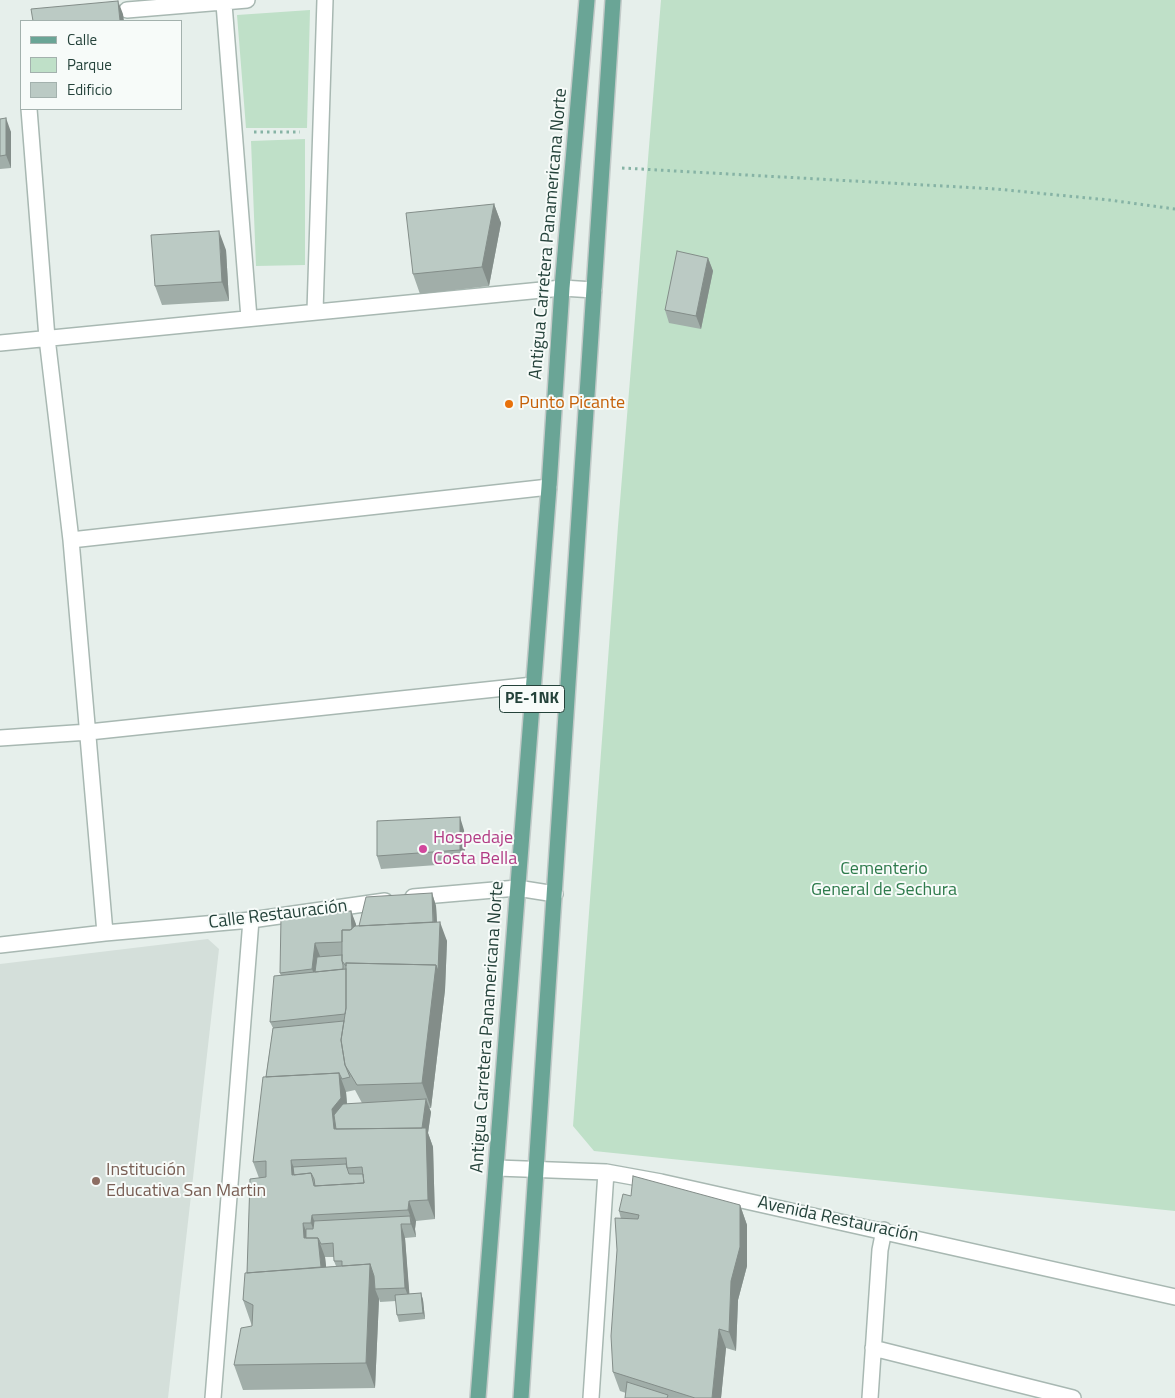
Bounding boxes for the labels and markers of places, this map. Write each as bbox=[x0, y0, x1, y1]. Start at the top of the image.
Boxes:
place label: Punto Picante bbox=[519, 393, 625, 415]
marker: Punto Picante bbox=[503, 398, 515, 410]
place label: Hospedaje Costa Bella bbox=[433, 828, 517, 871]
marker: Hospedaje Costa Bella bbox=[417, 843, 429, 855]
place label: Institución Educativa San Martin bbox=[106, 1160, 266, 1202]
marker: Institución Educativa San Martin bbox=[90, 1175, 102, 1187]

